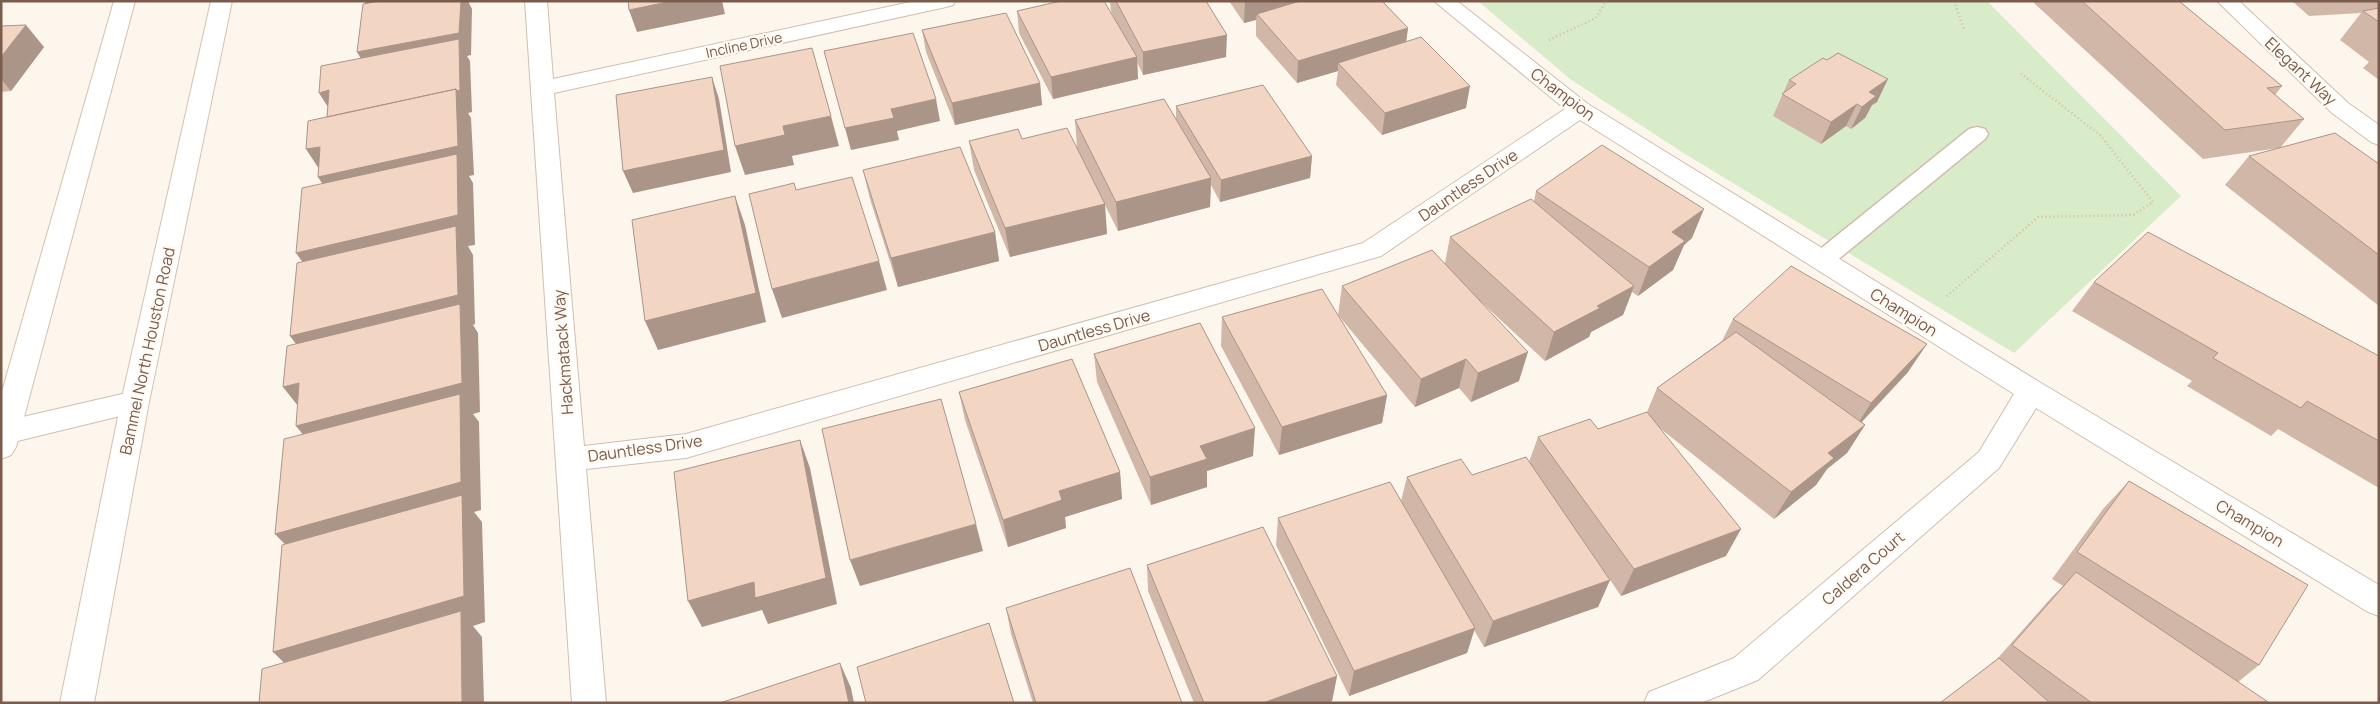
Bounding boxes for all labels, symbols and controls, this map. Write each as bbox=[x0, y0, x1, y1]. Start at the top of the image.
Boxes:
street label: Incline Drive bbox=[704, 27, 784, 62]
street label: Elegant Way bbox=[2260, 32, 2342, 110]
street label: Champion bbox=[1526, 62, 1600, 126]
street label: Dauntless Drive bbox=[1414, 144, 1522, 226]
street label: Bammel North Houston Road bbox=[114, 245, 180, 457]
street label: Champion bbox=[1866, 283, 1942, 341]
street label: Hackmatack Way bbox=[548, 288, 578, 415]
street label: Dauntless Drive bbox=[1035, 304, 1153, 356]
street label: Dauntless Drive bbox=[586, 429, 704, 467]
street label: Champion bbox=[2212, 494, 2288, 552]
street label: Caldera Court bbox=[1817, 526, 1909, 610]

